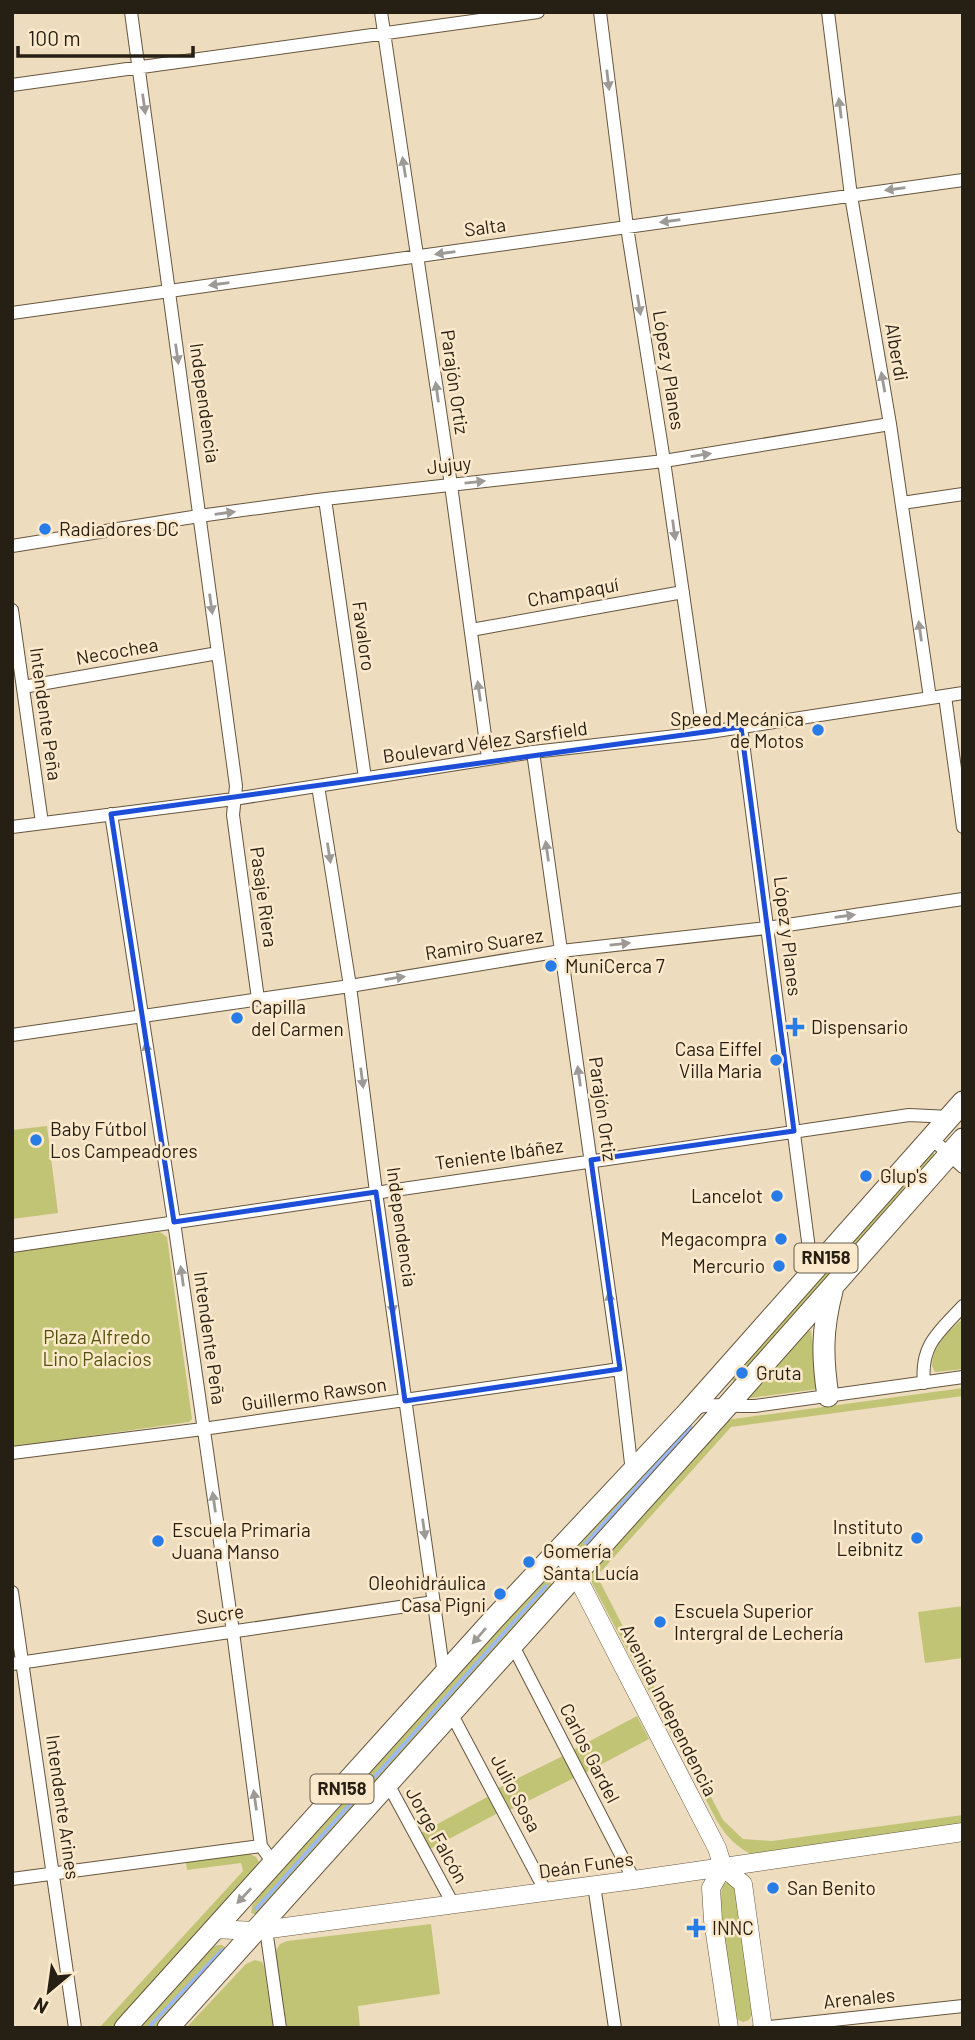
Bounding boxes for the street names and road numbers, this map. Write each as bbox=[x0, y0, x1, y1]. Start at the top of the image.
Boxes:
street label: Salta bbox=[463, 212, 507, 241]
street label: López y Planes bbox=[649, 308, 690, 431]
street label: Alberdi bbox=[881, 321, 914, 383]
street label: Parajón Ortiz bbox=[437, 328, 474, 436]
street label: Independencia bbox=[186, 341, 225, 465]
street label: Jujuy bbox=[425, 451, 473, 478]
street label: Champaquí bbox=[526, 572, 620, 611]
street label: Favaloro bbox=[348, 600, 381, 672]
street label: Necochea bbox=[74, 632, 160, 669]
street label: Intendente Peña bbox=[26, 646, 67, 782]
street label: Boulevard Vélez Sarsfield bbox=[381, 716, 589, 767]
street label: Pasaje Riera bbox=[246, 845, 283, 949]
street label: López y Planes bbox=[770, 875, 807, 997]
street label: Ramiro Suarez bbox=[423, 923, 545, 964]
street label: Parajón Ortiz bbox=[585, 1055, 622, 1163]
street label: Teniente Ibáñez bbox=[433, 1133, 565, 1174]
street label: Independencia bbox=[383, 1165, 422, 1289]
road number: RN158 bbox=[794, 1244, 858, 1273]
street label: Intendente Peña bbox=[190, 1270, 231, 1406]
street label: Guillermo Rawson bbox=[240, 1372, 388, 1415]
street label: Sucre bbox=[195, 1599, 245, 1628]
street label: Avenida Independencia bbox=[616, 1620, 723, 1800]
street label: Carlos Gardel bbox=[556, 1699, 625, 1806]
street label: Intendente Arines bbox=[42, 1733, 85, 1881]
street label: Julio Sosa bbox=[486, 1750, 547, 1836]
road number: RN158 bbox=[310, 1774, 374, 1804]
street label: Jorge Falcón bbox=[402, 1783, 473, 1887]
street label: Deán Funes bbox=[537, 1846, 635, 1883]
street label: Arenales bbox=[822, 1982, 896, 2013]

